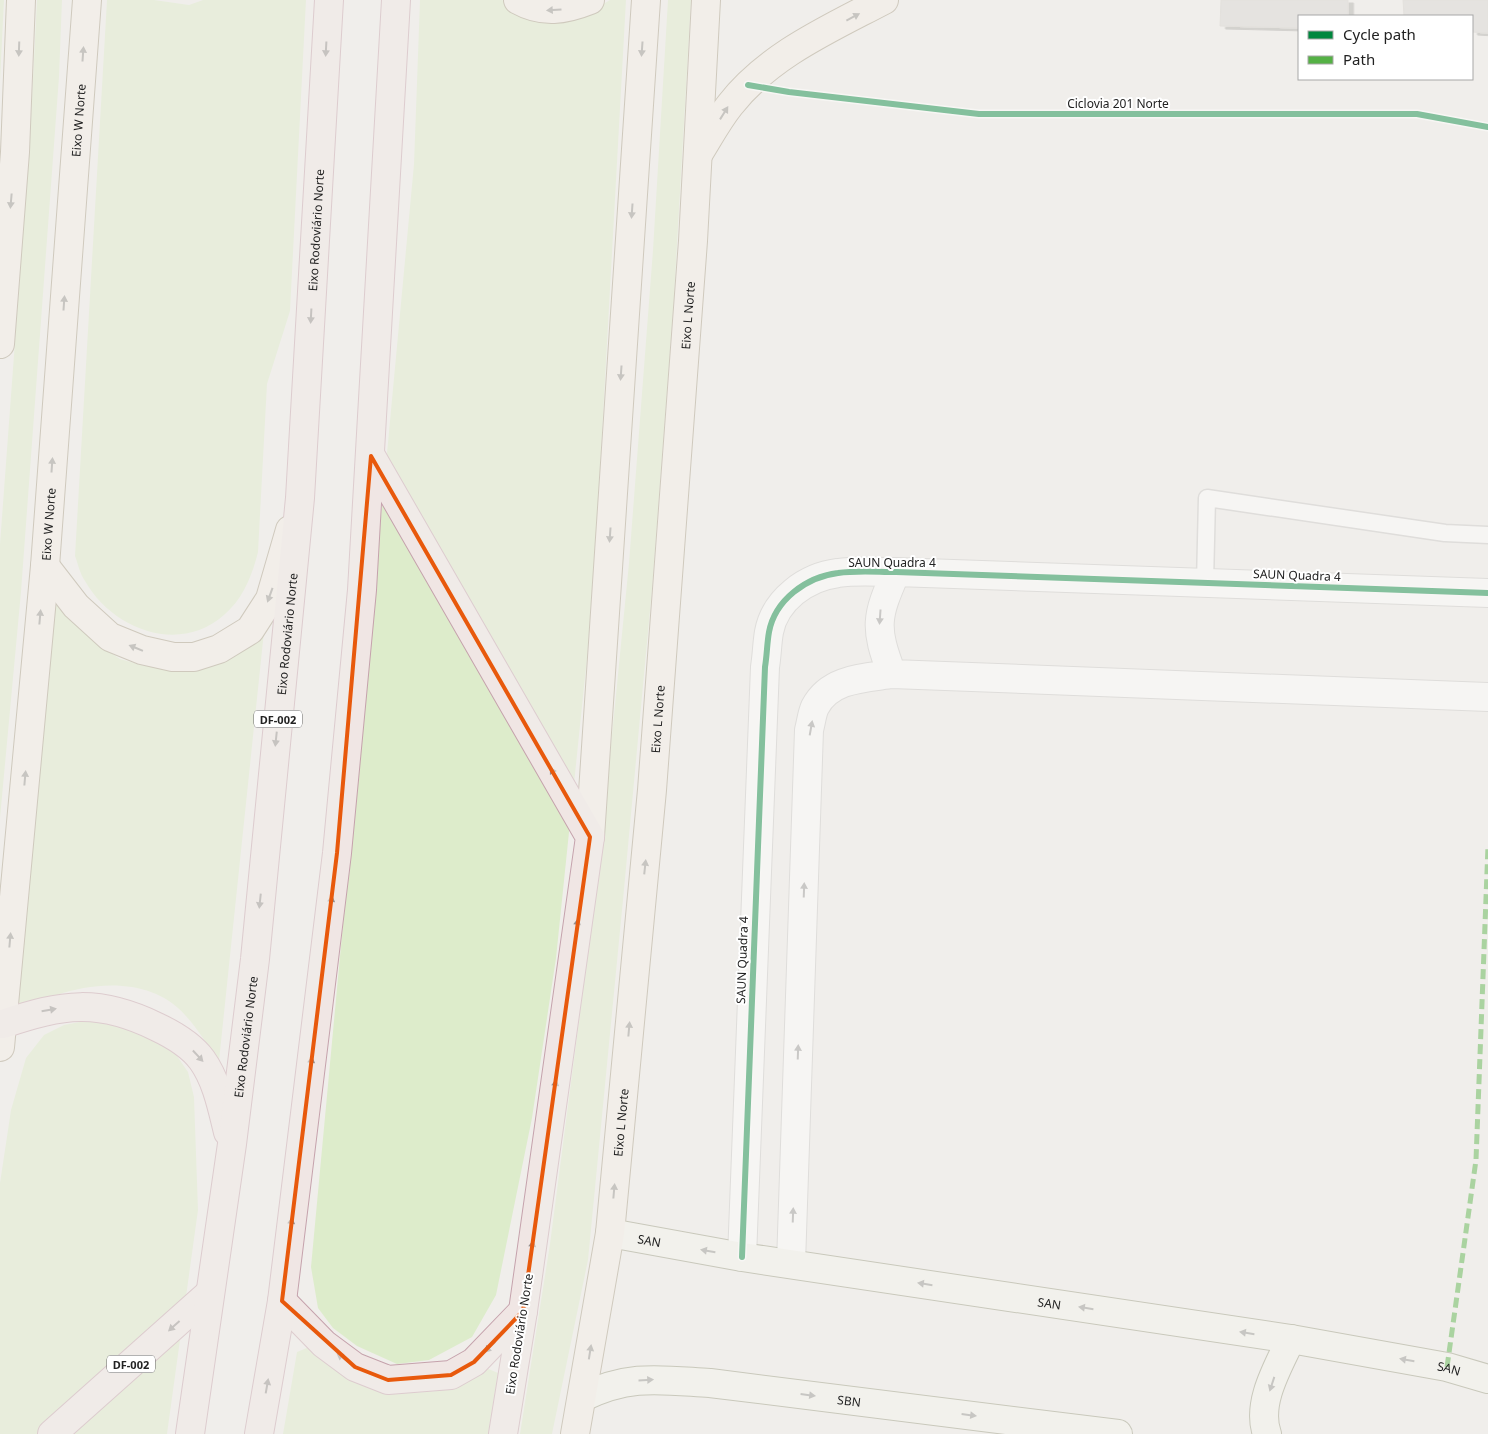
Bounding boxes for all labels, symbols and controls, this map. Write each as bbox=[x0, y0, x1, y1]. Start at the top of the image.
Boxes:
one-way arrow bbox=[546, 6, 562, 14]
one-way arrow bbox=[845, 13, 860, 21]
legend bbox=[1298, 15, 1473, 80]
text: Cycle path bbox=[1343, 24, 1416, 44]
one-way arrow bbox=[15, 41, 23, 57]
one-way arrow bbox=[322, 41, 330, 57]
one-way arrow bbox=[638, 41, 646, 57]
one-way arrow bbox=[79, 46, 87, 62]
text: Path bbox=[1343, 49, 1375, 69]
street label: Eixo W Norte bbox=[67, 83, 89, 157]
street label: Ciclovia 201 Norte bbox=[1067, 95, 1169, 112]
one-way arrow bbox=[720, 107, 729, 120]
street label: Eixo Rodoviário Norte bbox=[304, 168, 328, 292]
one-way arrow bbox=[7, 193, 15, 209]
one-way arrow bbox=[627, 203, 635, 219]
street label: Eixo L Norte bbox=[676, 280, 698, 350]
one-way arrow bbox=[61, 295, 69, 311]
one-way arrow bbox=[306, 308, 314, 324]
one-way arrow bbox=[617, 365, 625, 381]
one-way arrow bbox=[49, 457, 57, 473]
street label: Eixo W Norte bbox=[37, 487, 59, 561]
one-way arrow bbox=[606, 527, 614, 543]
street label: SAUN Quadra 4 bbox=[848, 554, 936, 571]
street label: SAUN Quadra 4 bbox=[1253, 565, 1341, 585]
street label: Eixo Rodoviário Norte bbox=[272, 572, 301, 696]
one-way arrow bbox=[266, 587, 273, 602]
one-way arrow bbox=[36, 608, 44, 624]
one-way arrow bbox=[876, 610, 884, 626]
one-way arrow bbox=[129, 644, 144, 651]
street label: Eixo L Norte bbox=[646, 684, 668, 754]
road number: DF-002 bbox=[254, 711, 302, 728]
one-way arrow bbox=[807, 719, 815, 735]
one-way arrow bbox=[272, 732, 280, 748]
one-way arrow bbox=[549, 767, 558, 780]
one-way arrow bbox=[21, 770, 29, 786]
one-way arrow bbox=[641, 859, 649, 875]
one-way arrow bbox=[800, 882, 808, 898]
one-way arrow bbox=[256, 893, 264, 909]
one-way arrow bbox=[327, 894, 335, 910]
street label: SAUN Quadra 4 bbox=[732, 916, 752, 1004]
one-way arrow bbox=[574, 917, 582, 933]
one-way arrow bbox=[7, 932, 15, 948]
street label: Eixo Rodoviário Norte bbox=[229, 975, 261, 1099]
one-way arrow bbox=[42, 1006, 58, 1014]
one-way arrow bbox=[625, 1021, 633, 1037]
one-way arrow bbox=[795, 1044, 803, 1060]
one-way arrow bbox=[192, 1050, 204, 1062]
one-way arrow bbox=[307, 1056, 315, 1072]
one-way arrow bbox=[551, 1078, 559, 1094]
street label: Eixo L Norte bbox=[609, 1088, 632, 1157]
one-way arrow bbox=[610, 1183, 618, 1199]
one-way arrow bbox=[789, 1206, 797, 1222]
one-way arrow bbox=[287, 1217, 295, 1233]
street label: SAN bbox=[636, 1230, 662, 1251]
one-way arrow bbox=[528, 1239, 536, 1255]
one-way arrow bbox=[700, 1247, 716, 1255]
street label: Eixo Rodoviário Norte bbox=[501, 1272, 537, 1396]
one-way arrow bbox=[917, 1279, 933, 1287]
street label: SAN bbox=[1037, 1293, 1062, 1313]
one-way arrow bbox=[1078, 1304, 1094, 1312]
one-way arrow bbox=[167, 1320, 180, 1331]
one-way arrow bbox=[1238, 1328, 1254, 1336]
one-way arrow bbox=[484, 1341, 496, 1353]
one-way arrow bbox=[587, 1343, 595, 1359]
one-way arrow bbox=[337, 1352, 350, 1363]
one-way arrow bbox=[1398, 1355, 1414, 1363]
road number: DF-002 bbox=[107, 1356, 155, 1372]
street label: SAN bbox=[1436, 1357, 1463, 1379]
one-way arrow bbox=[639, 1375, 655, 1383]
one-way arrow bbox=[1267, 1377, 1275, 1392]
one-way arrow bbox=[264, 1378, 272, 1394]
one-way arrow bbox=[800, 1391, 816, 1399]
street label: SBN bbox=[836, 1391, 862, 1410]
one-way arrow bbox=[962, 1412, 978, 1420]

